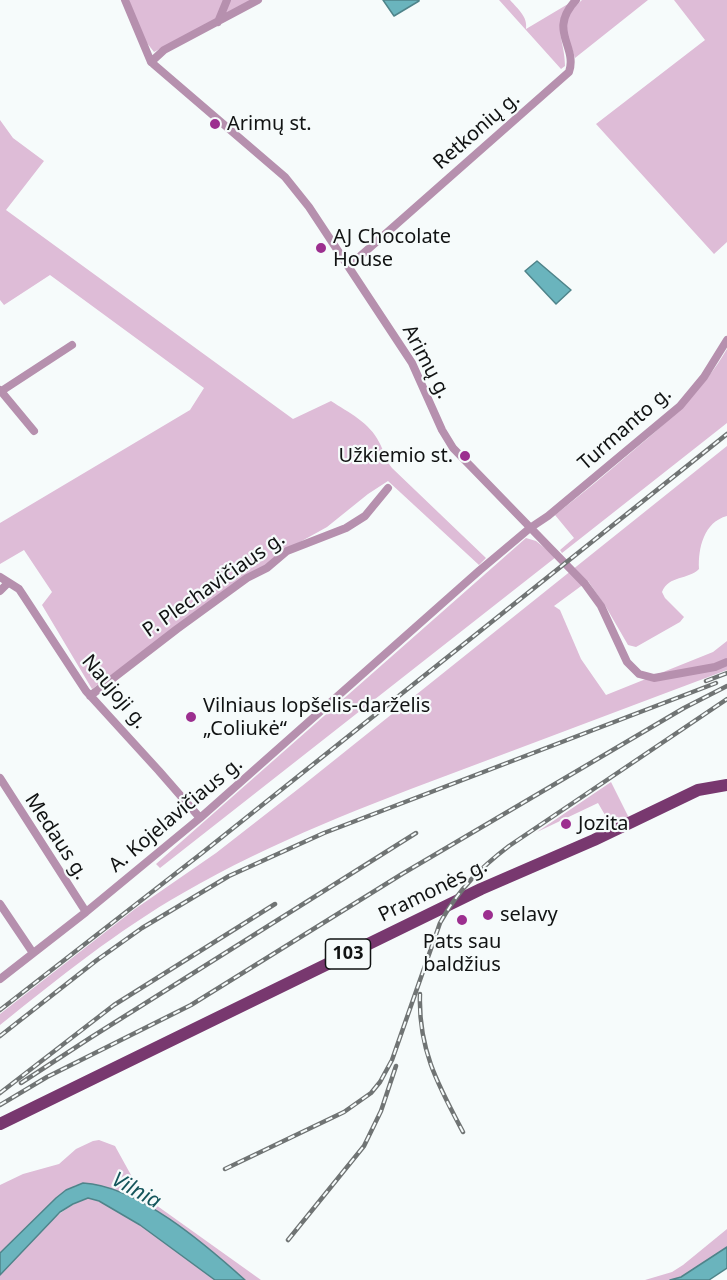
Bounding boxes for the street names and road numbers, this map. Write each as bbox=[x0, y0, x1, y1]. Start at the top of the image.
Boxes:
street label: Retkonių g. bbox=[429, 87, 525, 175]
street label: Arimų g. bbox=[397, 321, 455, 403]
street label: Turmanto g. bbox=[574, 382, 676, 476]
street label: P. Plechavičiaus g. bbox=[138, 527, 290, 643]
street label: Naujoji g. bbox=[76, 650, 152, 734]
street label: A. Kojelavičiaus g. bbox=[104, 752, 248, 878]
street label: Medaus g. bbox=[19, 789, 93, 885]
street label: Pramonės g. bbox=[375, 854, 491, 928]
road number: 103 bbox=[326, 939, 370, 969]

